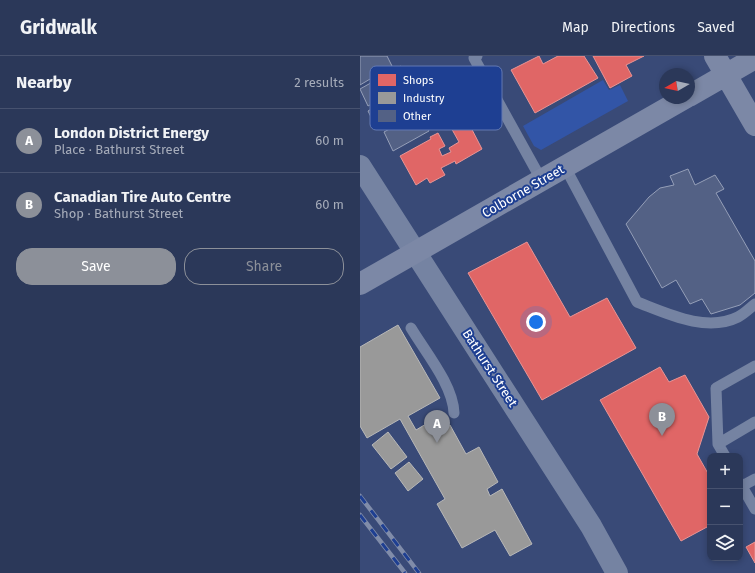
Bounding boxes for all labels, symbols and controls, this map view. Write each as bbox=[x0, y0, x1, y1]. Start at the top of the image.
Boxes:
text: Gridwalk bbox=[20, 16, 97, 39]
text: Map bbox=[562, 19, 589, 36]
text: Directions bbox=[611, 19, 675, 36]
text: Saved bbox=[697, 19, 735, 36]
legend bbox=[370, 66, 502, 130]
north arrow bbox=[659, 68, 695, 104]
text: Nearby bbox=[16, 72, 71, 93]
text: Shops bbox=[403, 74, 434, 87]
text: 2 results bbox=[294, 75, 344, 90]
text: Industry bbox=[403, 92, 445, 105]
text: Other bbox=[403, 110, 432, 123]
text: London District Energy bbox=[54, 124, 209, 142]
text: A bbox=[25, 133, 33, 148]
text: 60 m bbox=[315, 133, 344, 148]
text: Place · Bathurst Street bbox=[54, 142, 184, 157]
street label: Colborne Street bbox=[479, 161, 567, 221]
text: Canadian Tire Auto Centre bbox=[54, 188, 231, 206]
text: B bbox=[25, 197, 33, 212]
text: 60 m bbox=[315, 197, 344, 212]
text: Shop · Bathurst Street bbox=[54, 206, 183, 221]
button: Save bbox=[16, 248, 176, 285]
button: Share bbox=[184, 248, 344, 285]
your location bbox=[526, 312, 546, 332]
street label: Bathurst Street bbox=[459, 327, 521, 410]
pin: B bbox=[649, 403, 675, 436]
pin: A bbox=[424, 410, 450, 443]
map controls bbox=[707, 453, 743, 561]
button: + bbox=[707, 453, 743, 489]
button: − bbox=[707, 489, 743, 525]
button: layers bbox=[707, 525, 743, 561]

